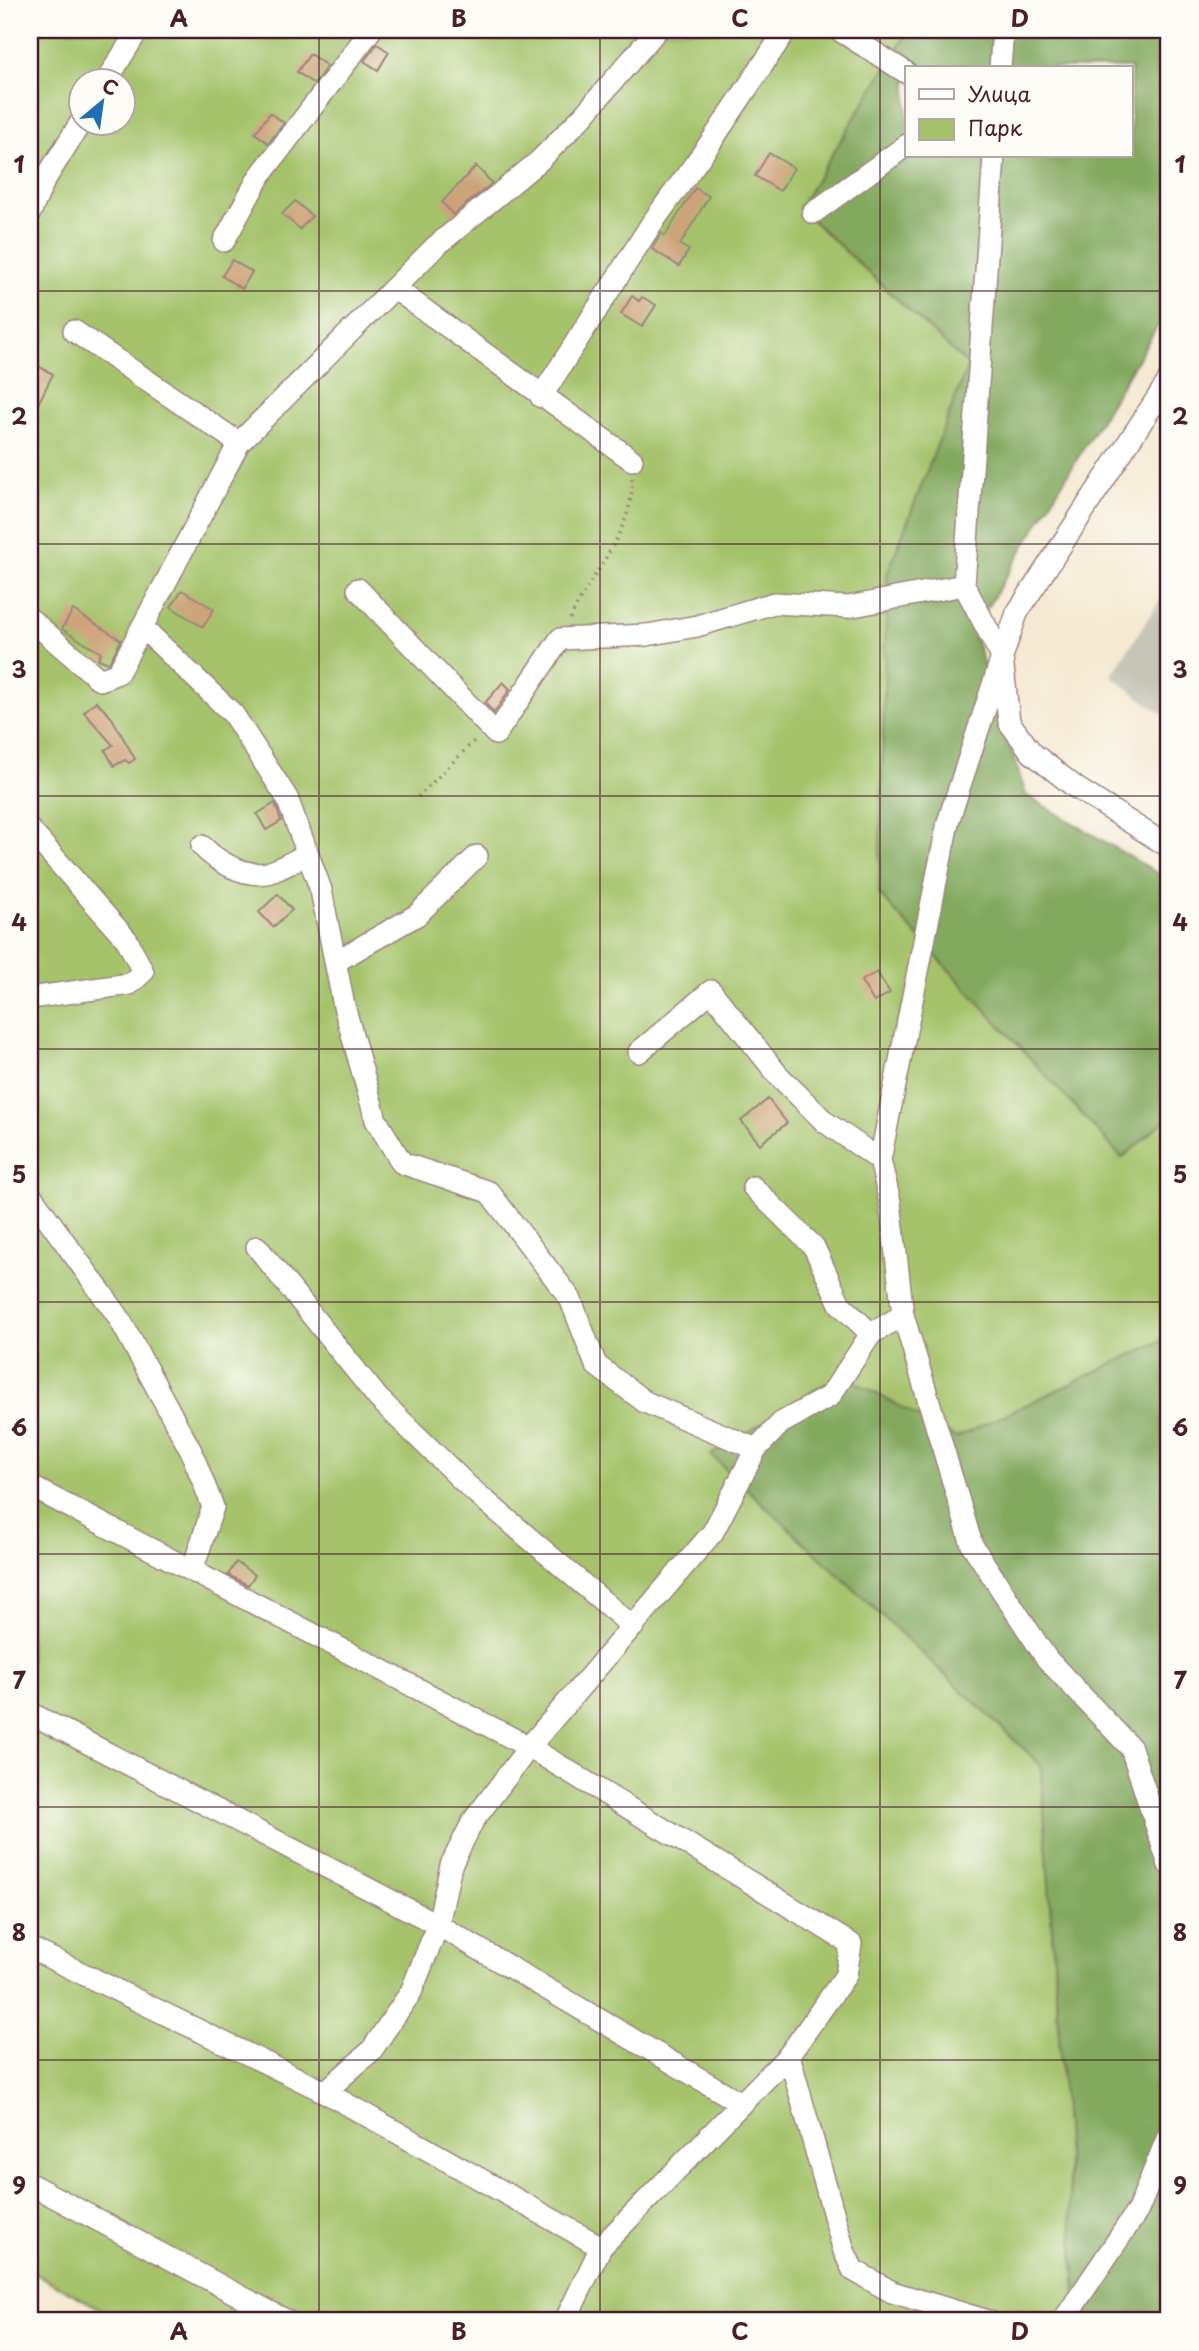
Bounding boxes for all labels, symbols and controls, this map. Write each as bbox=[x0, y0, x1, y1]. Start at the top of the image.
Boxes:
text: A bbox=[170, 0, 188, 35]
text: B bbox=[451, 0, 467, 35]
text: C bbox=[731, 0, 749, 35]
text: D bbox=[1011, 0, 1029, 35]
north arrow bbox=[66, 66, 136, 136]
legend bbox=[905, 66, 1132, 158]
text: С bbox=[98, 71, 124, 102]
text: Улица bbox=[968, 77, 1031, 109]
text: Парк bbox=[968, 111, 1023, 143]
text: 1 bbox=[14, 146, 25, 181]
text: 1 bbox=[1175, 146, 1186, 181]
text: 2 bbox=[11, 398, 27, 433]
text: 2 bbox=[1172, 398, 1188, 433]
text: 3 bbox=[11, 651, 27, 686]
text: 3 bbox=[1172, 651, 1188, 686]
text: 4 bbox=[11, 904, 27, 939]
text: 4 bbox=[1172, 904, 1188, 939]
text: 5 bbox=[12, 1156, 26, 1191]
text: 5 bbox=[1173, 1156, 1187, 1191]
text: 6 bbox=[11, 1409, 27, 1444]
text: 6 bbox=[1172, 1409, 1188, 1444]
text: 7 bbox=[12, 1662, 26, 1697]
text: 7 bbox=[1173, 1662, 1187, 1697]
text: 8 bbox=[12, 1914, 26, 1949]
text: 8 bbox=[1173, 1914, 1187, 1949]
text: 9 bbox=[12, 2167, 26, 2202]
text: 9 bbox=[1173, 2167, 1187, 2202]
text: A bbox=[170, 2313, 188, 2348]
text: B bbox=[451, 2313, 467, 2348]
text: C bbox=[731, 2313, 749, 2348]
text: D bbox=[1011, 2313, 1029, 2348]

